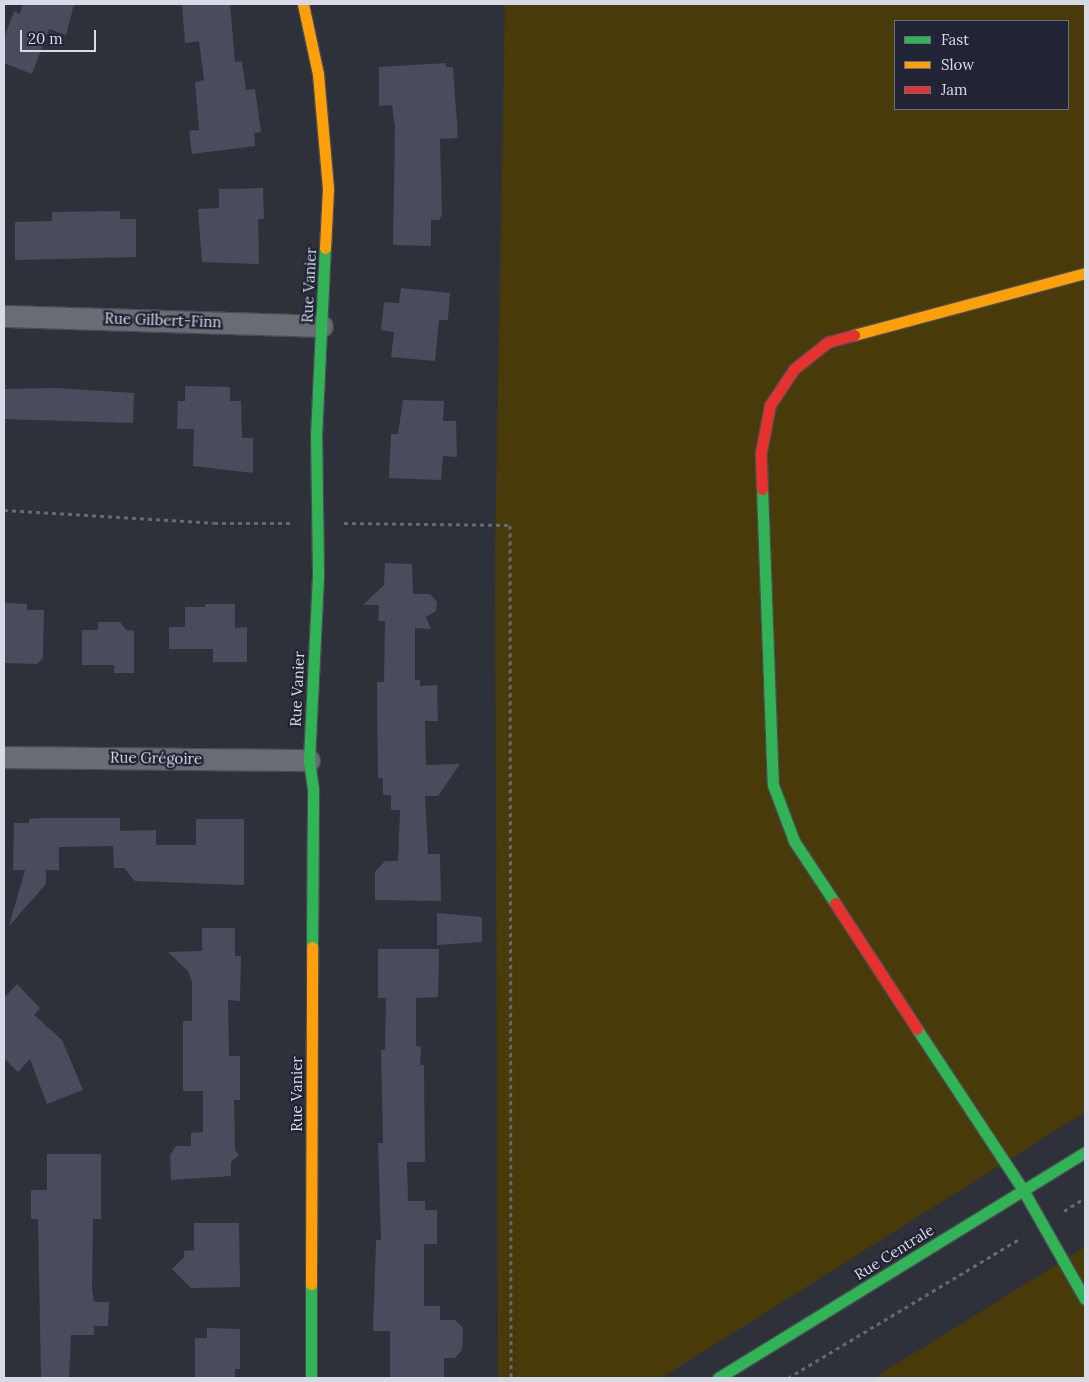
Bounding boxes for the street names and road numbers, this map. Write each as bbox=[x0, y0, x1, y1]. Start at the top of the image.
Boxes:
street label: Rue Vanier bbox=[298, 247, 320, 323]
street label: Rue Gilbert-Finn bbox=[104, 309, 222, 331]
street label: Rue Vanier bbox=[286, 651, 308, 727]
street label: Rue Grégoire bbox=[110, 748, 202, 768]
street label: Rue Vanier bbox=[288, 1056, 306, 1132]
street label: Rue Centrale bbox=[851, 1220, 937, 1284]

